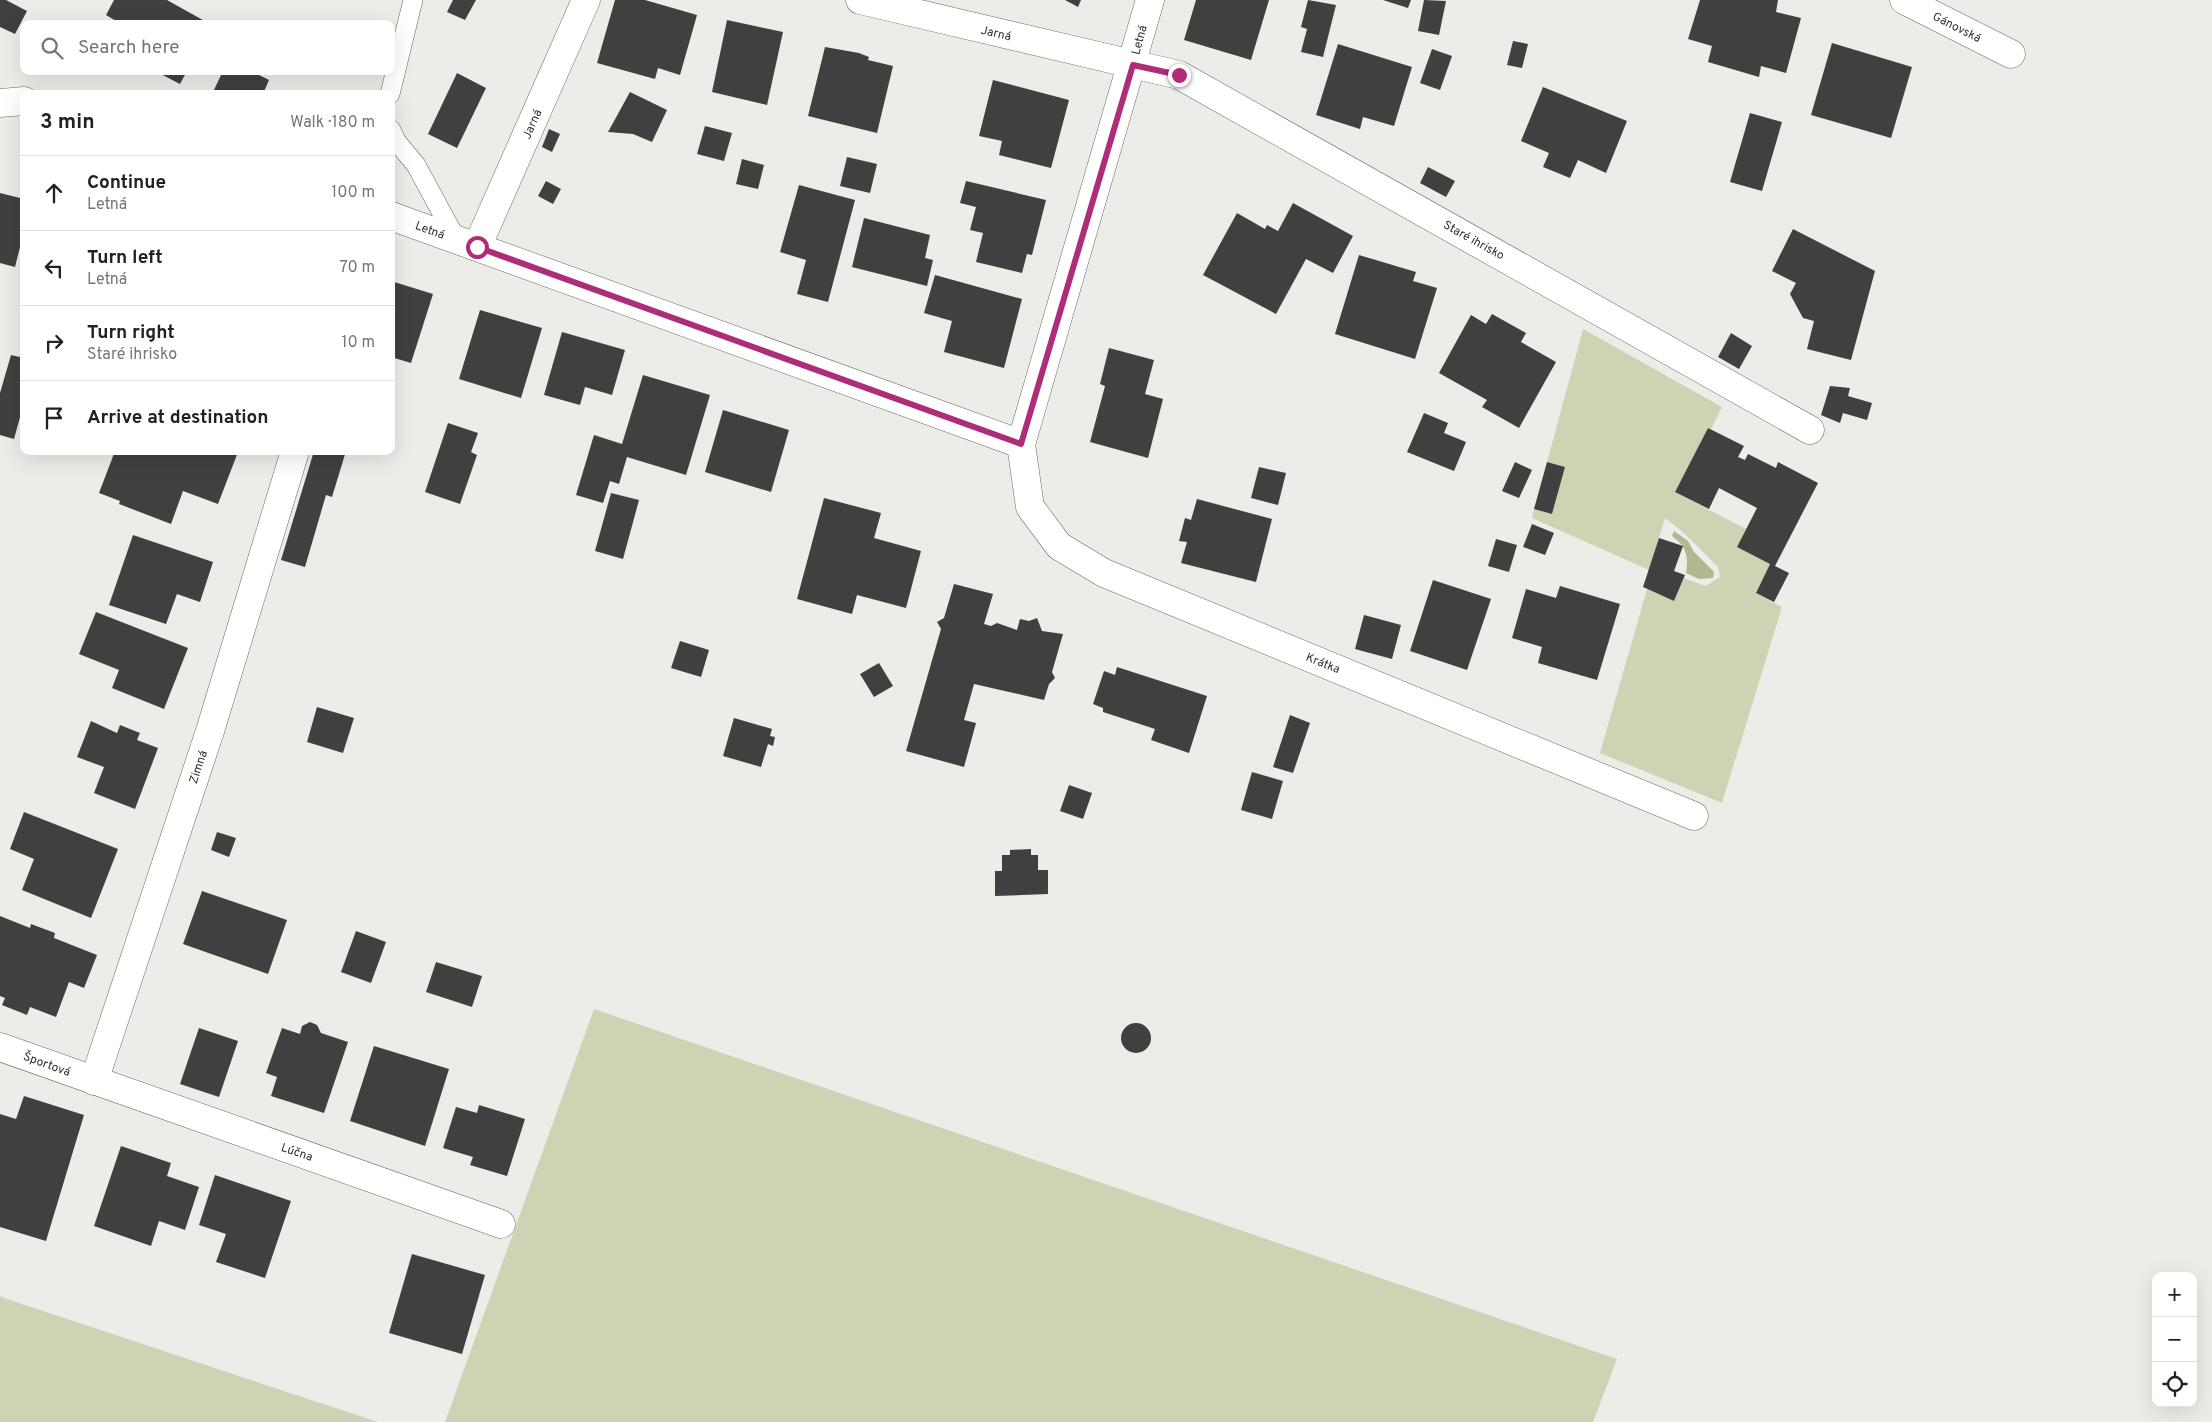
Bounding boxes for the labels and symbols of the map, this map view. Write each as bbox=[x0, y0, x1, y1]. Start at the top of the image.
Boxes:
street label: Gánovská bbox=[1930, 9, 1984, 47]
street label: Jarná bbox=[979, 23, 1013, 45]
street label: Letná bbox=[1128, 24, 1152, 57]
route end bbox=[1168, 64, 1191, 87]
street label: Jarná bbox=[519, 107, 546, 142]
street label: Letná bbox=[413, 218, 447, 244]
street label: Staré ihrisko bbox=[1440, 218, 1507, 264]
route start bbox=[466, 236, 489, 259]
street label: Krátka bbox=[1303, 650, 1342, 678]
street label: Zimná bbox=[186, 749, 212, 786]
street label: Športová bbox=[21, 1049, 72, 1081]
street label: Lúčna bbox=[279, 1140, 315, 1166]

